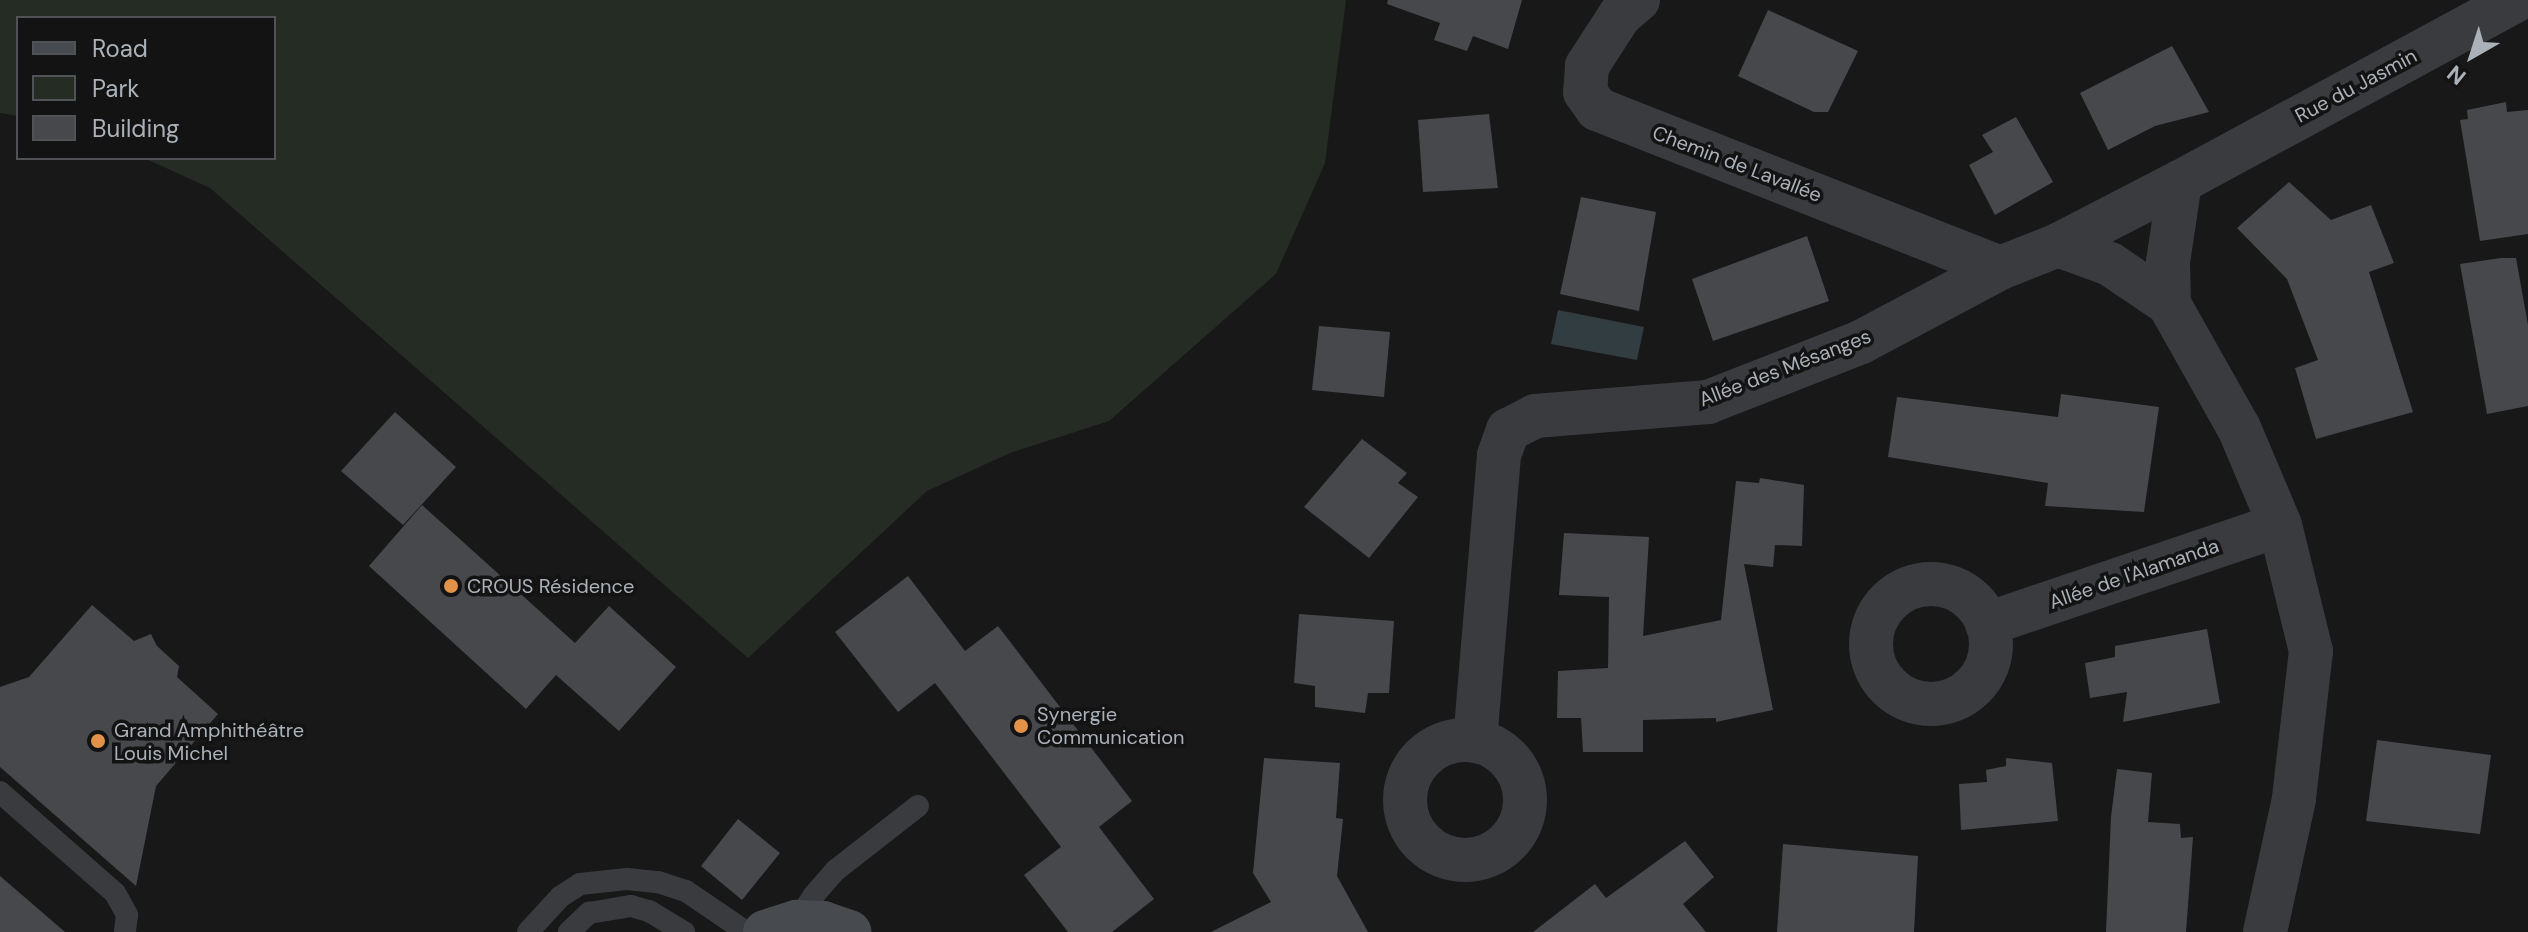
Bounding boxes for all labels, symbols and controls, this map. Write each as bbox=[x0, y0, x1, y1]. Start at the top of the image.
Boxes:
legend bbox=[16, 16, 276, 160]
north arrow bbox=[2432, 16, 2512, 96]
text: Road bbox=[92, 33, 148, 64]
street label: Rue du Jasmin bbox=[2291, 44, 2421, 128]
text: N bbox=[2441, 59, 2472, 91]
text: Park bbox=[92, 73, 139, 104]
text: Building bbox=[92, 113, 179, 144]
street label: Chemin de Lavallée bbox=[1649, 121, 1825, 207]
street label: Allée des Mésanges bbox=[1696, 324, 1874, 412]
street label: Allée de l'Alamanda bbox=[2046, 534, 2222, 614]
place label: CROUS Résidence bbox=[467, 574, 634, 598]
marker: CROUS Résidence bbox=[442, 577, 460, 595]
place label: Synergie Communication bbox=[1037, 702, 1185, 749]
marker: Synergie Communication bbox=[1012, 717, 1030, 735]
place label: Grand Amphithéâtre Louis Michel bbox=[114, 718, 304, 765]
marker: Grand Amphithéâtre Louis Michel bbox=[89, 732, 107, 750]

